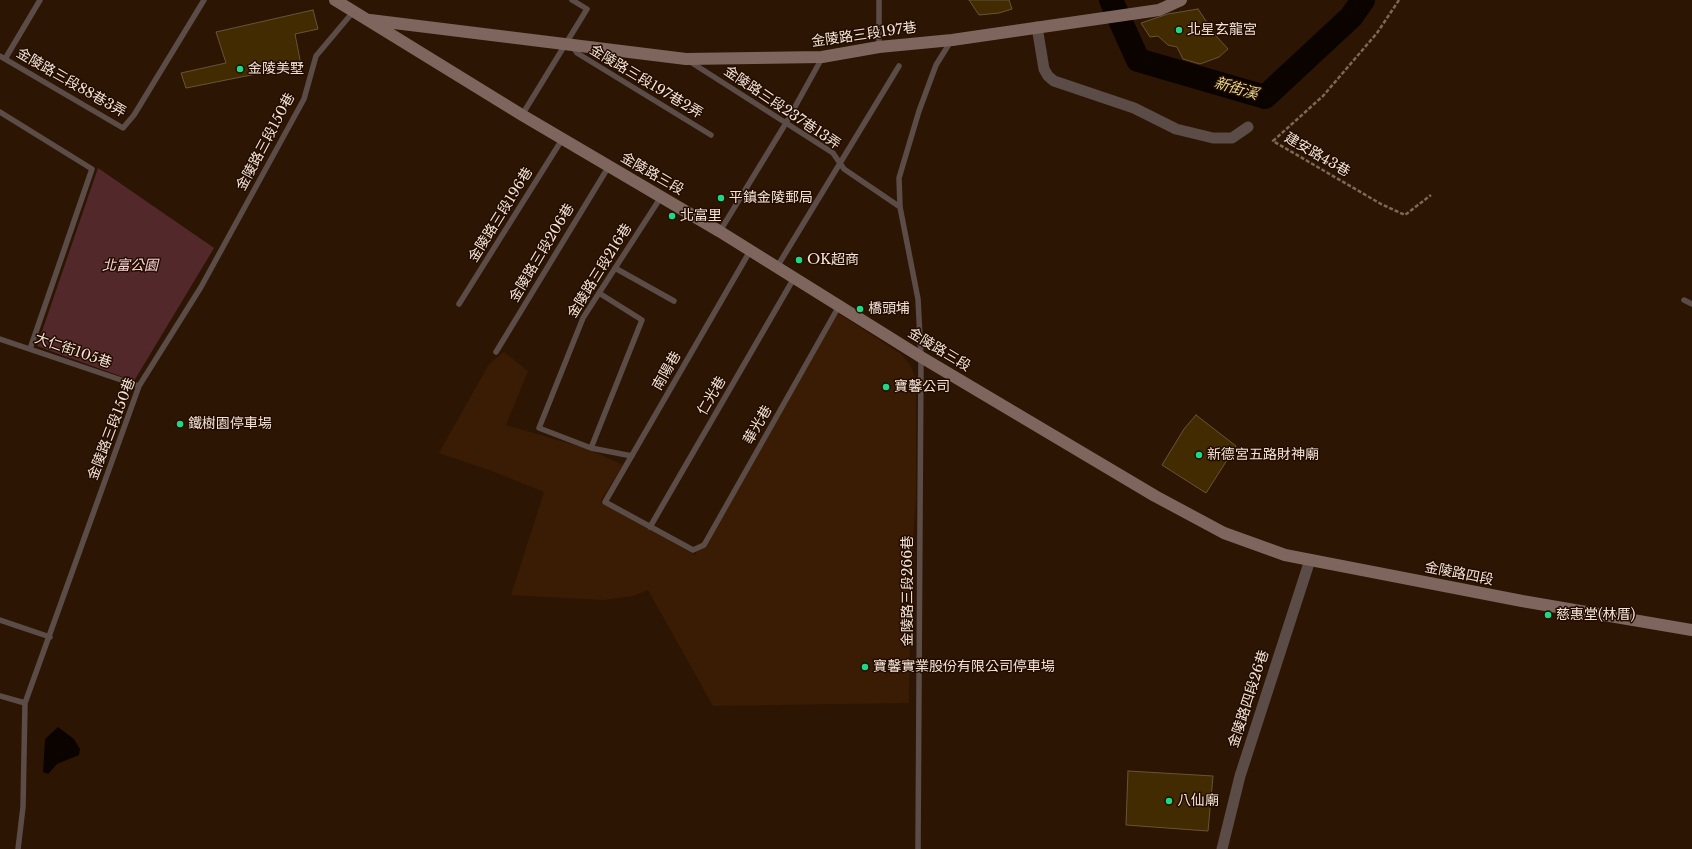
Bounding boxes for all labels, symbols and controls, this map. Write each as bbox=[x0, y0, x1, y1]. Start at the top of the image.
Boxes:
street label: 金陵路三段197巷 bbox=[810, 19, 918, 51]
place label: 北星玄龍宮 bbox=[1187, 22, 1257, 38]
marker: 北星玄龍宮 bbox=[1174, 25, 1184, 35]
street label: 金陵路三段197巷2弄 bbox=[586, 42, 706, 122]
street label: 金陵路三段88巷3弄 bbox=[13, 45, 129, 121]
place label: 金陵美墅 bbox=[248, 61, 304, 77]
street label: 金陵路三段237巷13弄 bbox=[720, 63, 844, 153]
marker: 金陵美墅 bbox=[235, 64, 245, 74]
water label: 新街溪 bbox=[1212, 74, 1260, 104]
street label: 金陵路三段150巷 bbox=[233, 90, 299, 194]
street label: 建安路43巷 bbox=[1281, 130, 1353, 180]
street label: 金陵路三段 bbox=[617, 149, 687, 199]
street label: 金陵路三段196巷 bbox=[465, 165, 537, 265]
place label: 平鎮金陵郵局 bbox=[729, 190, 813, 206]
marker: 平鎮金陵郵局 bbox=[716, 193, 726, 203]
street label: 金陵路三段206巷 bbox=[506, 201, 578, 305]
place label: 北富里 bbox=[680, 208, 722, 224]
marker: 北富里 bbox=[667, 211, 677, 221]
street label: 金陵路三段216巷 bbox=[564, 221, 636, 321]
place label: OK超商 bbox=[807, 252, 859, 268]
marker: OK超商 bbox=[794, 255, 804, 265]
park label: 北富公園 bbox=[102, 258, 158, 274]
place label: 橋頭埔 bbox=[868, 301, 910, 317]
marker: 橋頭埔 bbox=[855, 304, 865, 314]
street label: 金陵路三段 bbox=[905, 325, 973, 375]
street label: 大仁街105巷 bbox=[32, 330, 114, 372]
street label: 南陽巷 bbox=[649, 349, 685, 393]
street label: 仁光巷 bbox=[694, 374, 730, 418]
street label: 金陵路三段150巷 bbox=[85, 375, 139, 483]
place label: 寶馨公司 bbox=[894, 379, 950, 395]
marker: 寶馨公司 bbox=[881, 382, 891, 392]
street label: 華光巷 bbox=[740, 403, 776, 447]
place label: 鐵樹園停車場 bbox=[188, 416, 272, 432]
marker: 鐵樹園停車場 bbox=[175, 419, 185, 429]
place label: 新德宮五路財神廟 bbox=[1207, 447, 1319, 463]
marker: 新德宮五路財神廟 bbox=[1194, 450, 1204, 460]
street label: 金陵路三段266巷 bbox=[900, 536, 916, 646]
street label: 金陵路四段 bbox=[1423, 559, 1495, 589]
place label: 慈惠堂(林厝) bbox=[1556, 607, 1635, 623]
marker: 慈惠堂(林厝) bbox=[1543, 610, 1553, 620]
street label: 金陵路四段26巷 bbox=[1225, 648, 1273, 750]
place label: 寶馨實業股份有限公司停車場 bbox=[873, 659, 1055, 675]
marker: 寶馨實業股份有限公司停車場 bbox=[860, 662, 870, 672]
place label: 八仙廟 bbox=[1177, 793, 1219, 809]
marker: 八仙廟 bbox=[1164, 796, 1174, 806]

